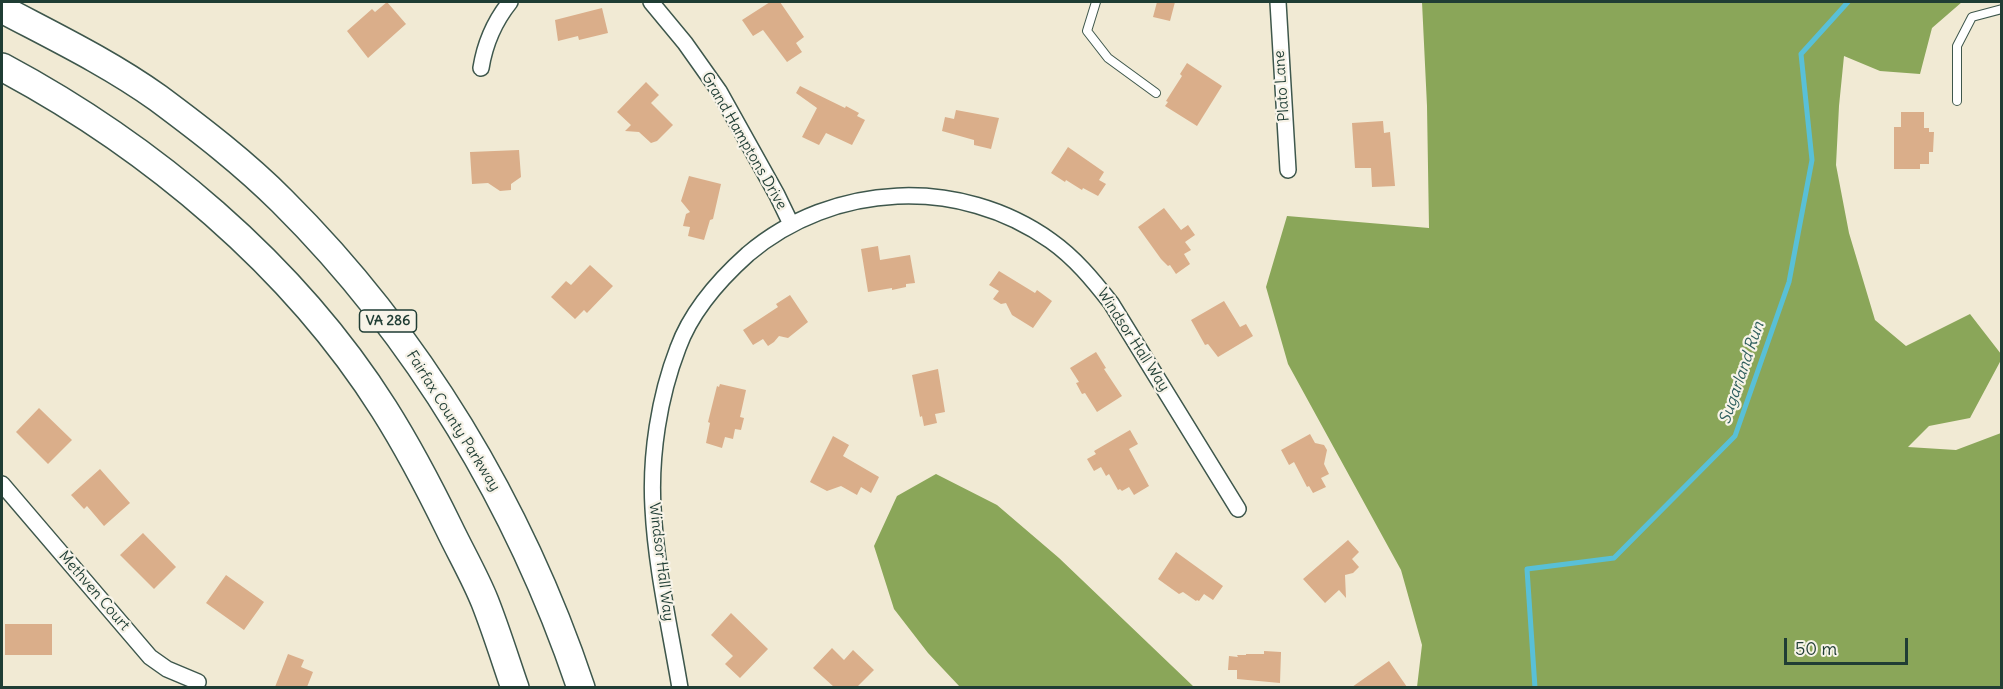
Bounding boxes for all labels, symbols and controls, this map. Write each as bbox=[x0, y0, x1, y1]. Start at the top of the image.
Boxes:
street label: Plato Lane bbox=[1271, 50, 1293, 122]
street label: Grand Hamptons Drive bbox=[697, 69, 791, 213]
street label: Windsor Hall Way bbox=[1093, 285, 1173, 395]
road number: VA 286 bbox=[360, 310, 416, 332]
water label: Sugarland Run bbox=[1716, 319, 1768, 427]
street label: Fairfax County Parkway bbox=[402, 347, 504, 495]
street label: Windsor Hall Way bbox=[645, 502, 677, 622]
street label: Methven Court bbox=[55, 548, 133, 634]
scale bar bbox=[1787, 626, 1912, 664]
text: 50 m bbox=[1795, 637, 1837, 660]

